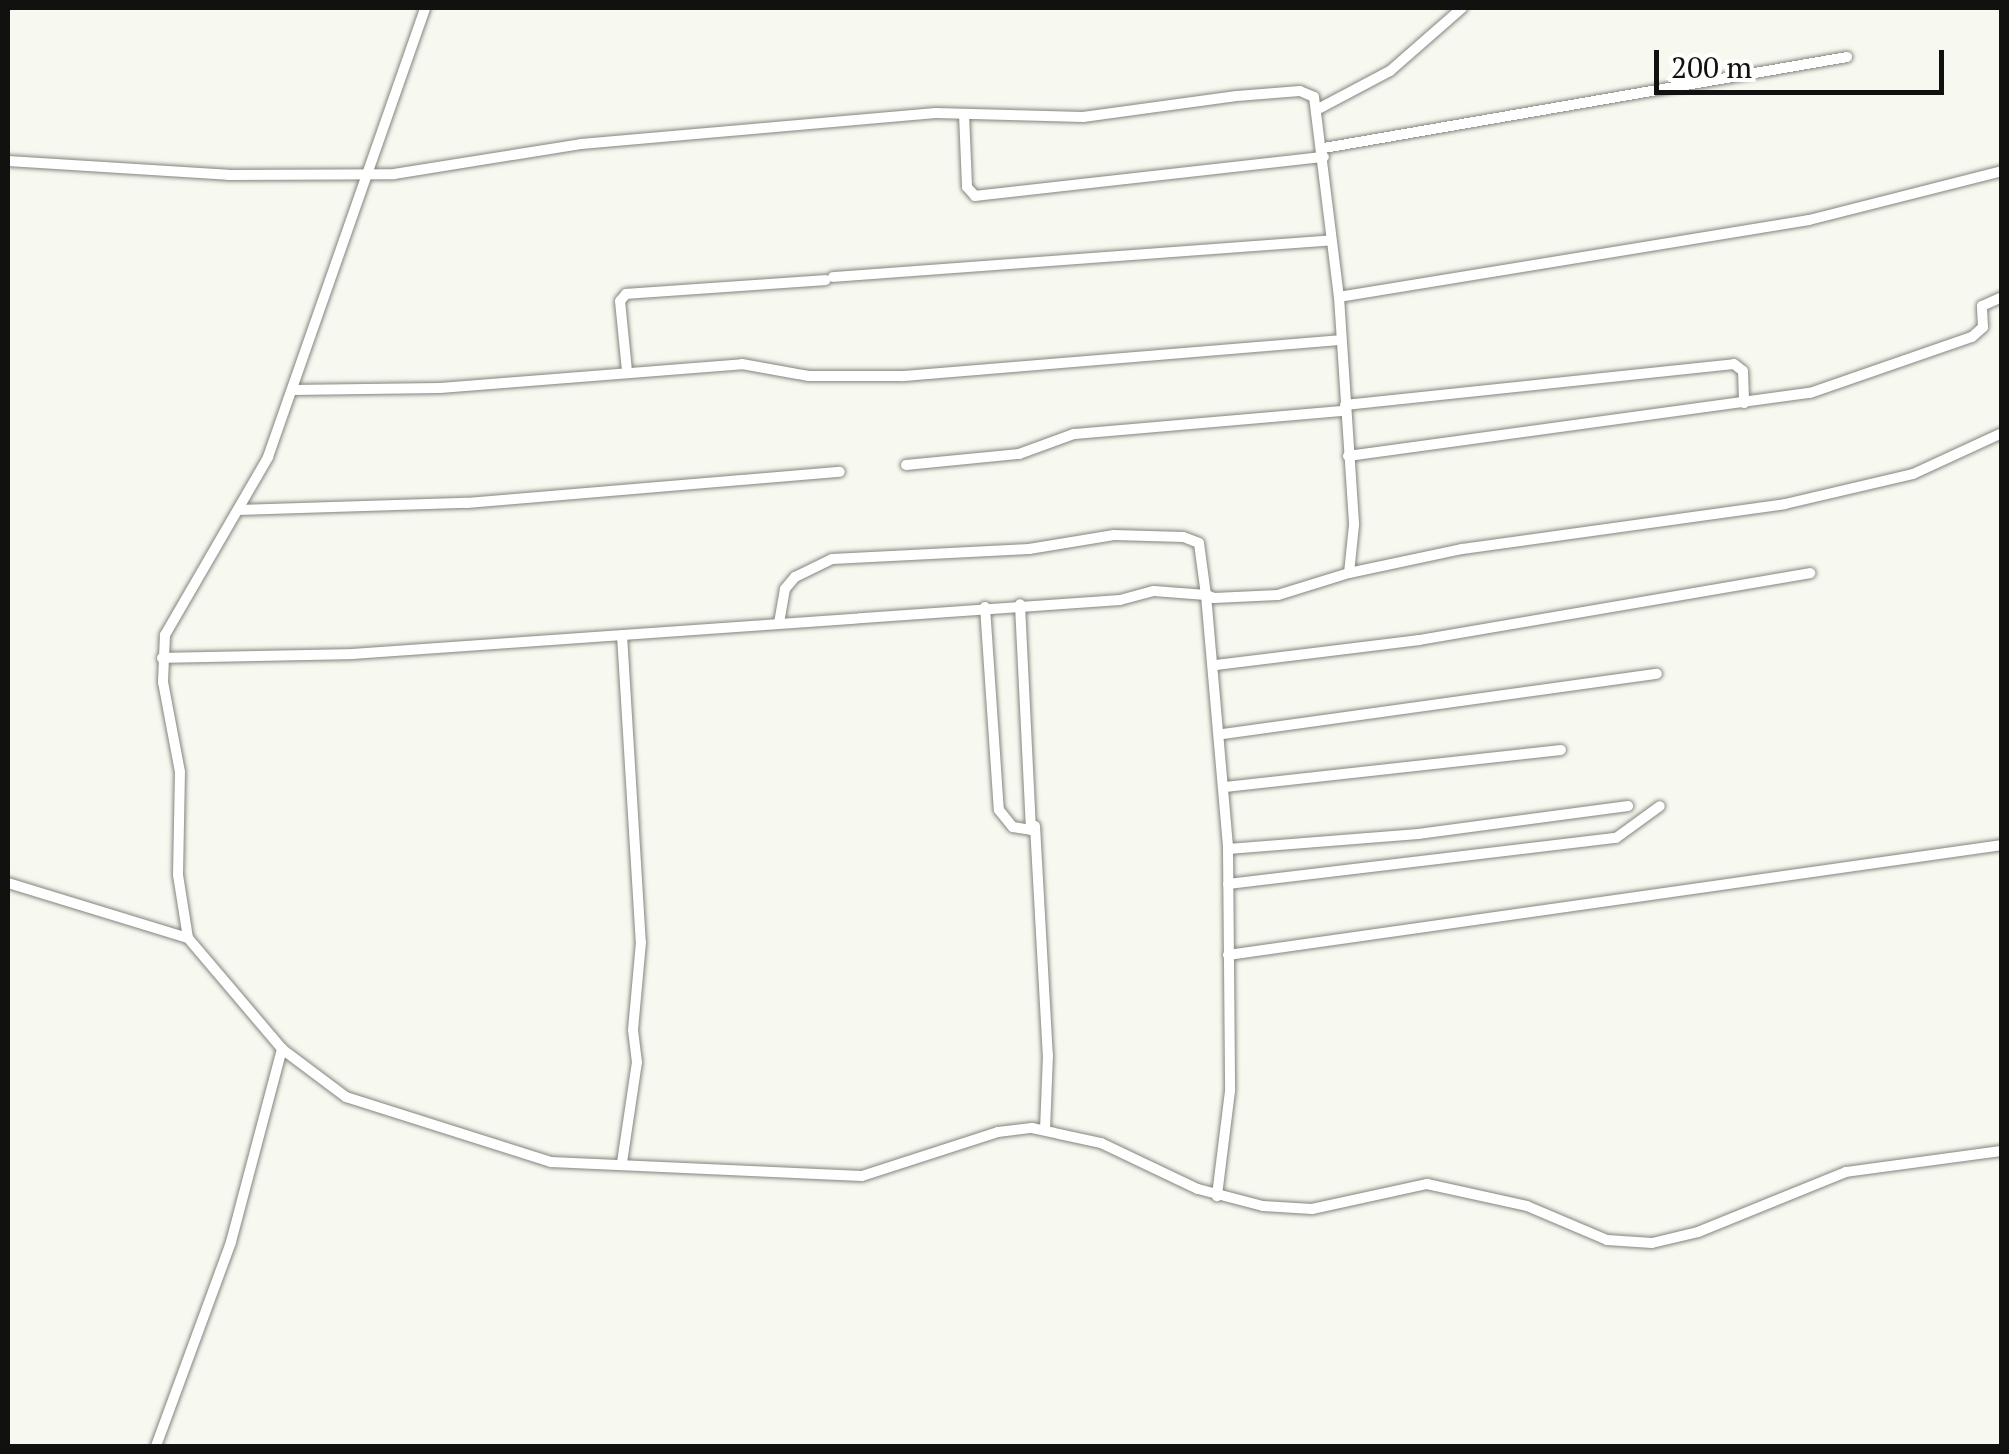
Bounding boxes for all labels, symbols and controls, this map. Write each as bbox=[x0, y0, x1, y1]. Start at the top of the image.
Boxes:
scale bar bbox=[1659, 30, 1949, 92]
text: 200 m bbox=[1671, 47, 1752, 87]

